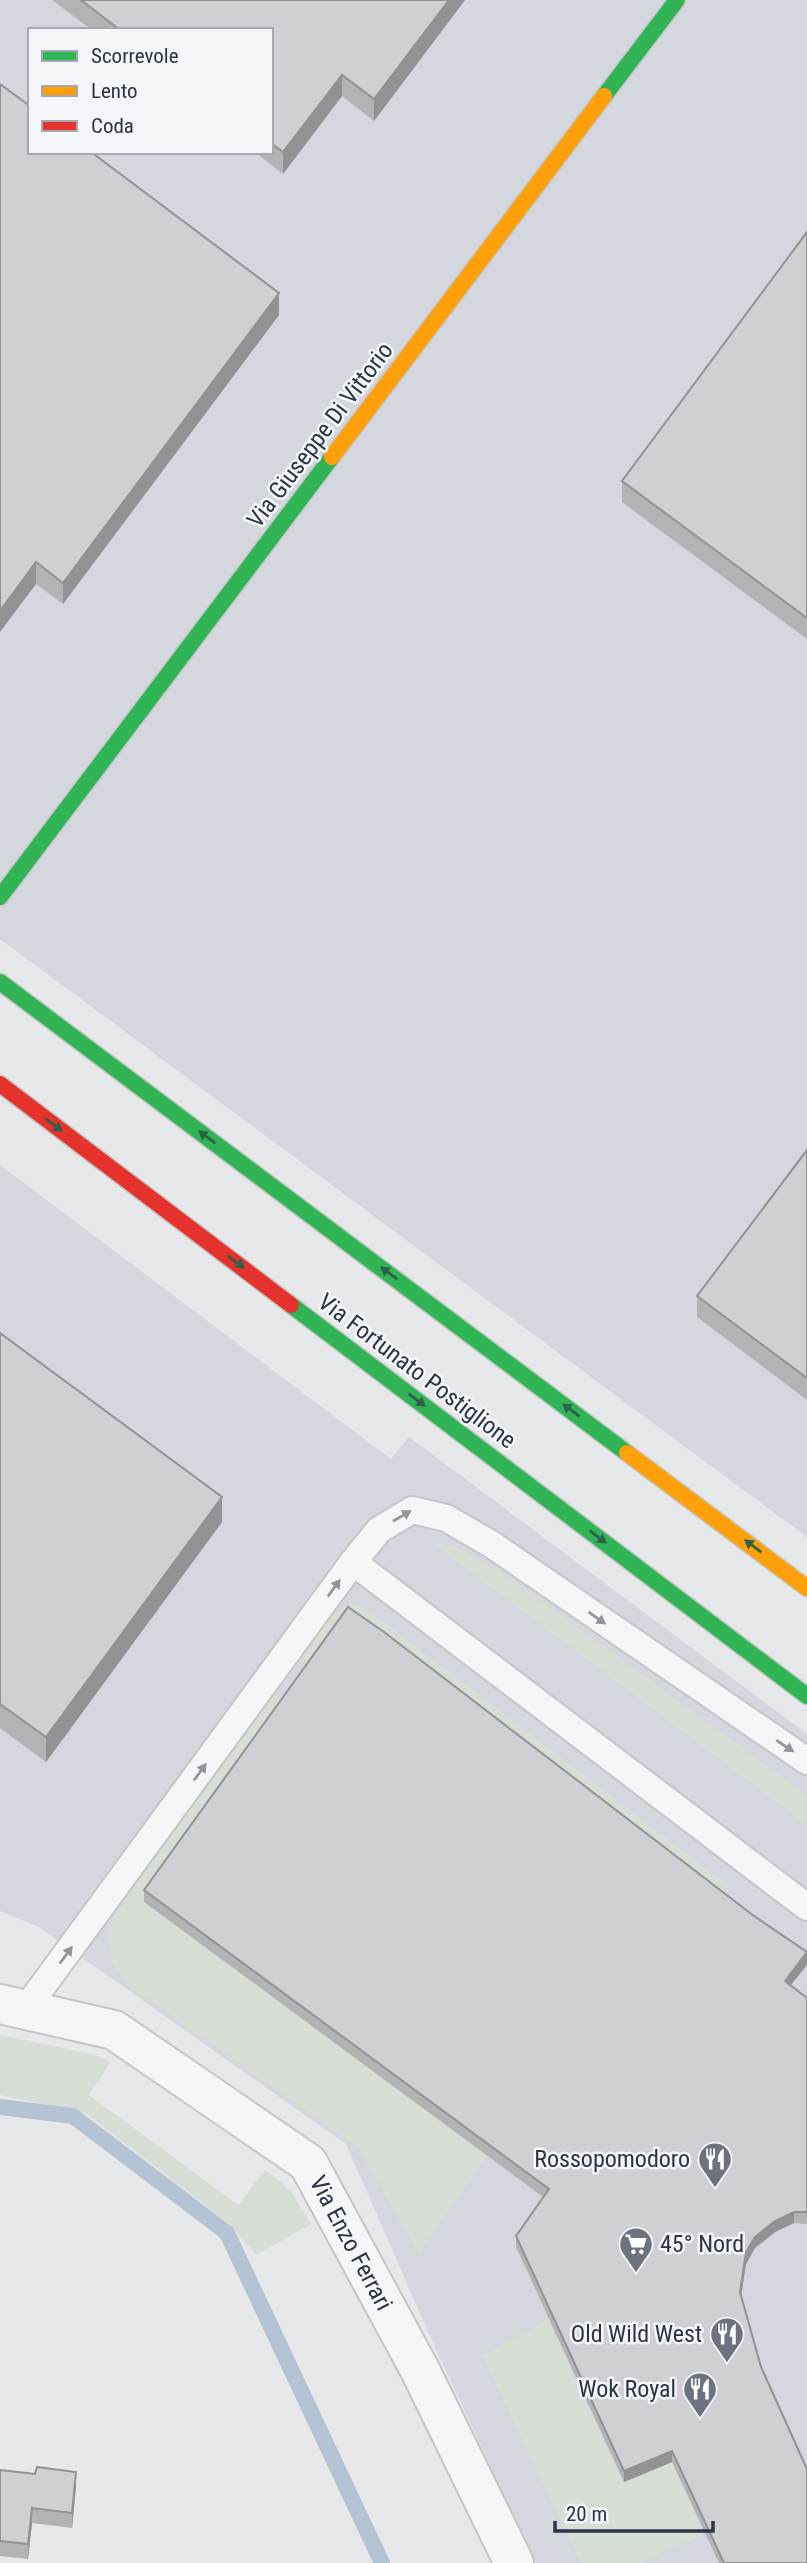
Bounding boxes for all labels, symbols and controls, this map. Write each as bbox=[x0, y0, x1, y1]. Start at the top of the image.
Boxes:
legend bbox=[28, 28, 273, 154]
text: Scorrevole bbox=[91, 44, 179, 68]
text: Lento bbox=[91, 79, 138, 103]
text: Coda bbox=[91, 114, 134, 138]
street label: Via Giuseppe Di Vittorio bbox=[241, 337, 399, 533]
one-way arrow bbox=[45, 1118, 64, 1132]
one-way arrow bbox=[197, 1130, 216, 1144]
one-way arrow bbox=[227, 1255, 245, 1269]
one-way arrow bbox=[380, 1267, 398, 1281]
street label: Via Fortunato Postiglione bbox=[313, 1288, 521, 1454]
one-way arrow bbox=[408, 1392, 426, 1406]
one-way arrow bbox=[562, 1403, 580, 1417]
one-way arrow bbox=[392, 1511, 412, 1523]
one-way arrow bbox=[589, 1530, 607, 1545]
one-way arrow bbox=[744, 1539, 762, 1554]
one-way arrow bbox=[327, 1579, 341, 1597]
one-way arrow bbox=[588, 1611, 606, 1625]
one-way arrow bbox=[776, 1739, 794, 1753]
one-way arrow bbox=[193, 1763, 208, 1781]
one-way arrow bbox=[58, 1946, 72, 1964]
restaurant icon: Rossopomodoro bbox=[696, 2140, 734, 2189]
place label: Rossopomodoro bbox=[534, 2145, 690, 2173]
street label: Via Enzo Ferrari bbox=[304, 2171, 398, 2315]
supermarket icon: 45° Nord bbox=[617, 2225, 655, 2274]
place label: 45° Nord bbox=[660, 2230, 744, 2258]
restaurant icon: Old Wild West bbox=[708, 2315, 746, 2364]
place label: Old Wild West bbox=[571, 2320, 702, 2348]
restaurant icon: Wok Royal bbox=[681, 2370, 719, 2419]
place label: Wok Royal bbox=[578, 2375, 676, 2403]
scale bar bbox=[555, 2490, 712, 2534]
text: 20 m bbox=[566, 2502, 607, 2526]

